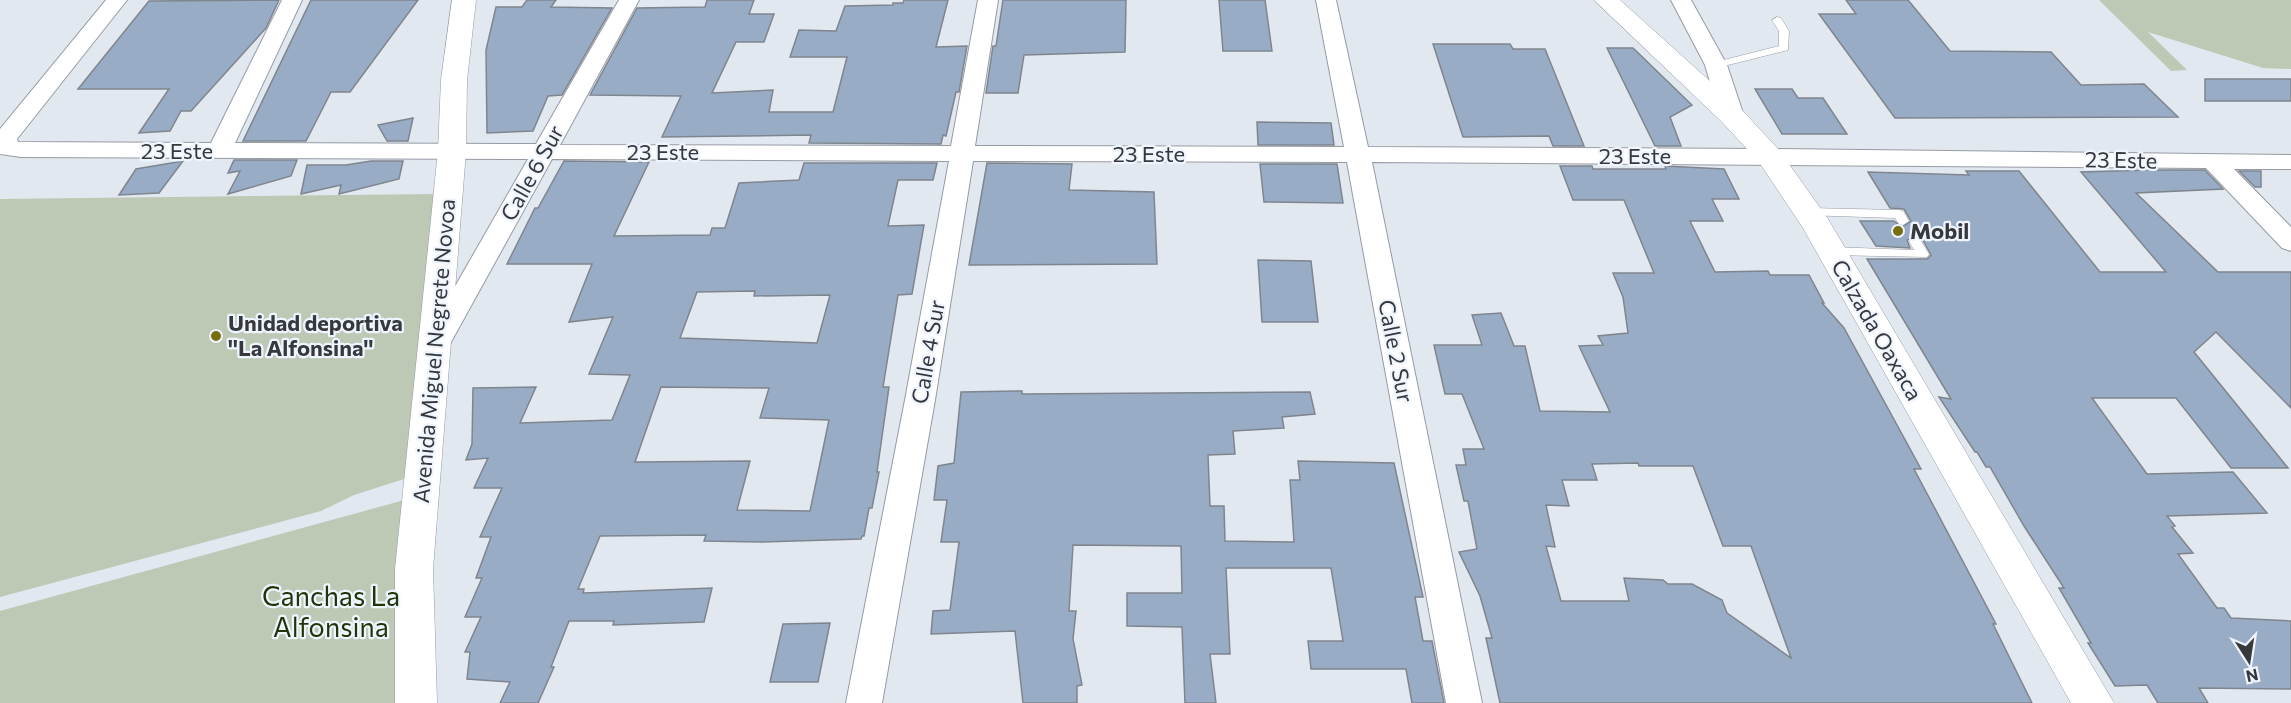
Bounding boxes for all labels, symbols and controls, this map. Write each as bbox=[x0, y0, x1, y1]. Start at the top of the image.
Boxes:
street label: Calle 6 Sur bbox=[494, 120, 569, 225]
street label: 23 Este bbox=[141, 137, 213, 164]
street label: 23 Este bbox=[627, 138, 699, 165]
street label: 23 Este bbox=[1113, 140, 1185, 167]
street label: 23 Este bbox=[1599, 142, 1671, 169]
street label: 23 Este bbox=[2085, 145, 2157, 174]
street label: Avenida Miguel Negrete Novoa bbox=[407, 198, 460, 504]
place label: Mobil bbox=[1910, 217, 1969, 244]
marker: Mobil bbox=[1891, 224, 1905, 238]
street label: Calzada Oaxaca bbox=[1826, 255, 1929, 405]
street label: Calle 2 Sur bbox=[1373, 297, 1420, 405]
street label: Calle 4 Sur bbox=[905, 298, 950, 406]
place label: Unidad deportiva ''La Alfonsina'' bbox=[228, 309, 403, 361]
marker: Unidad deportiva ''La Alfonsina'' bbox=[209, 329, 223, 343]
park label: Canchas La Alfonsina bbox=[262, 579, 400, 643]
north arrow bbox=[2219, 631, 2279, 691]
text: N bbox=[2244, 666, 2260, 687]

